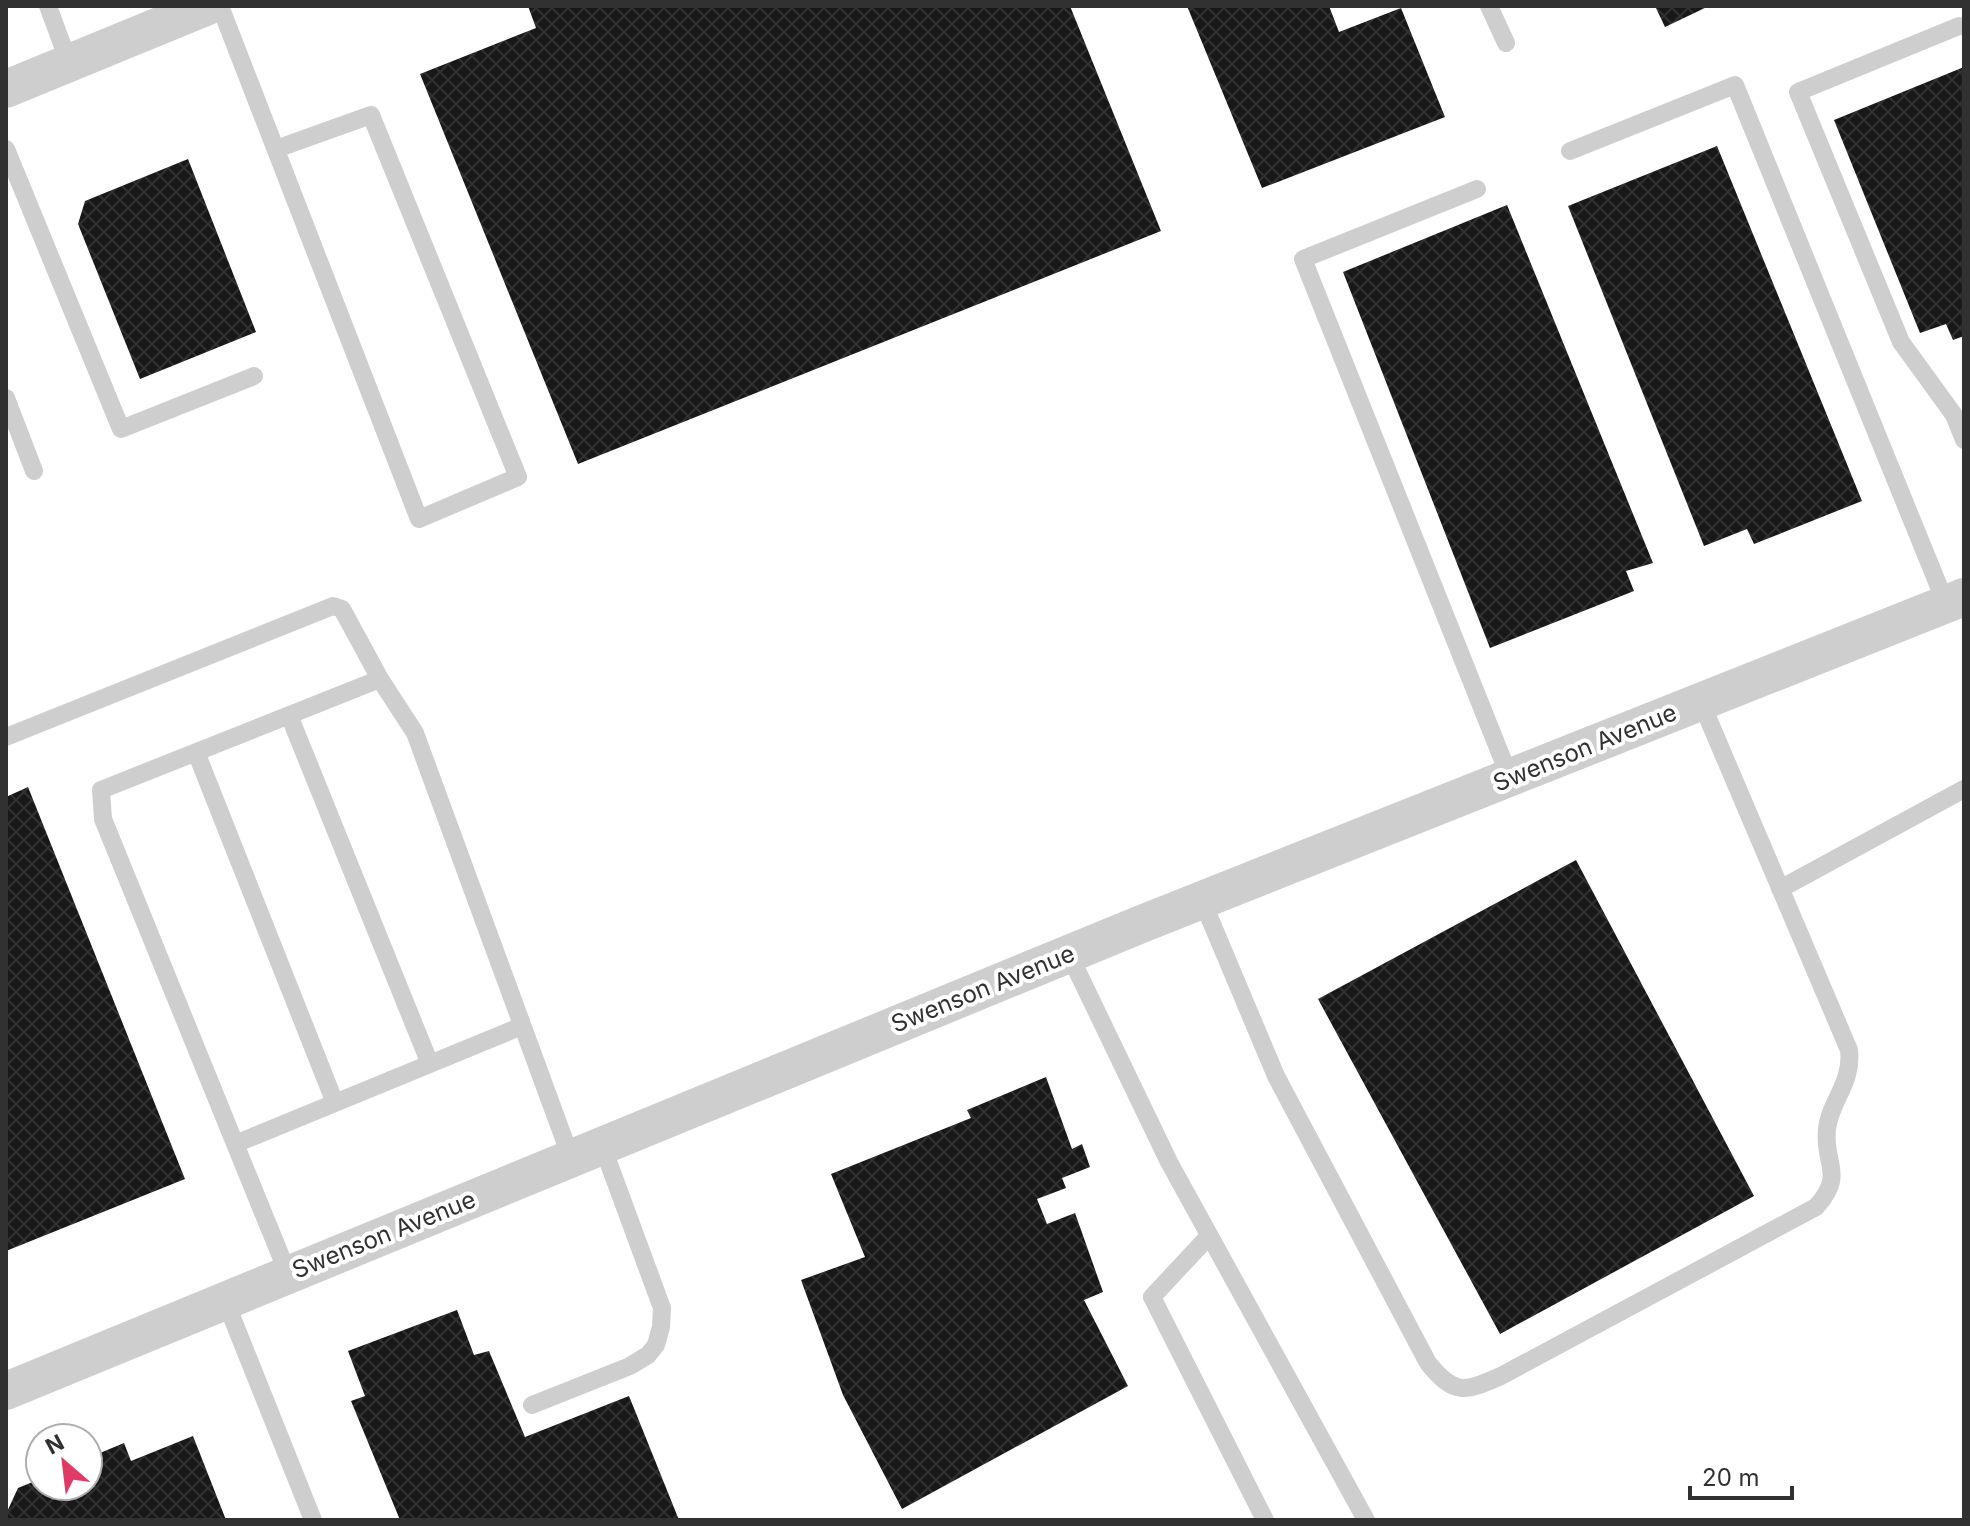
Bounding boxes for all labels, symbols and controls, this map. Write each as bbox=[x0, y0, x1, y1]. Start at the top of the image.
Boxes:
street label: Swenson Avenue bbox=[1489, 698, 1681, 798]
street label: Swenson Avenue bbox=[887, 939, 1079, 1039]
street label: Swenson Avenue bbox=[288, 1185, 480, 1285]
north arrow bbox=[24, 1422, 104, 1502]
text: N bbox=[41, 1429, 68, 1460]
scale bar bbox=[1690, 1450, 1792, 1500]
text: 20 m bbox=[1702, 1463, 1760, 1492]

